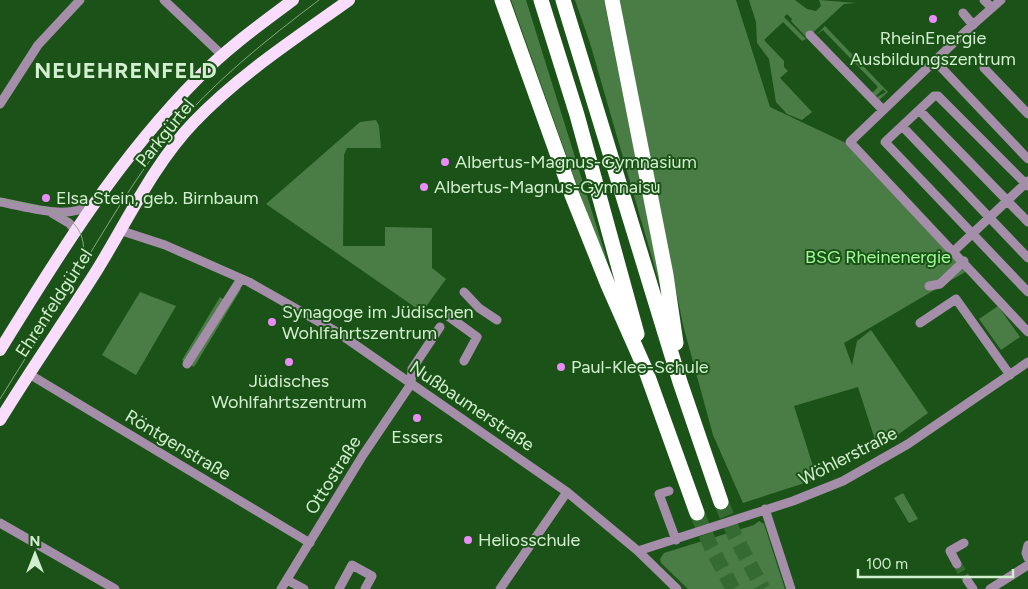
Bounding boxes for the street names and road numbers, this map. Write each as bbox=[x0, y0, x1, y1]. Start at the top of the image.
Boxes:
street label: Parkgürtel bbox=[131, 94, 199, 172]
street label: Ehrenfeldgürtel bbox=[11, 245, 97, 361]
street label: Nußbaumerstraße bbox=[406, 356, 539, 456]
street label: Röntgenstraße bbox=[121, 405, 235, 485]
street label: Wöhlerstraße bbox=[795, 422, 901, 490]
street label: Ottostraße bbox=[300, 432, 366, 518]

